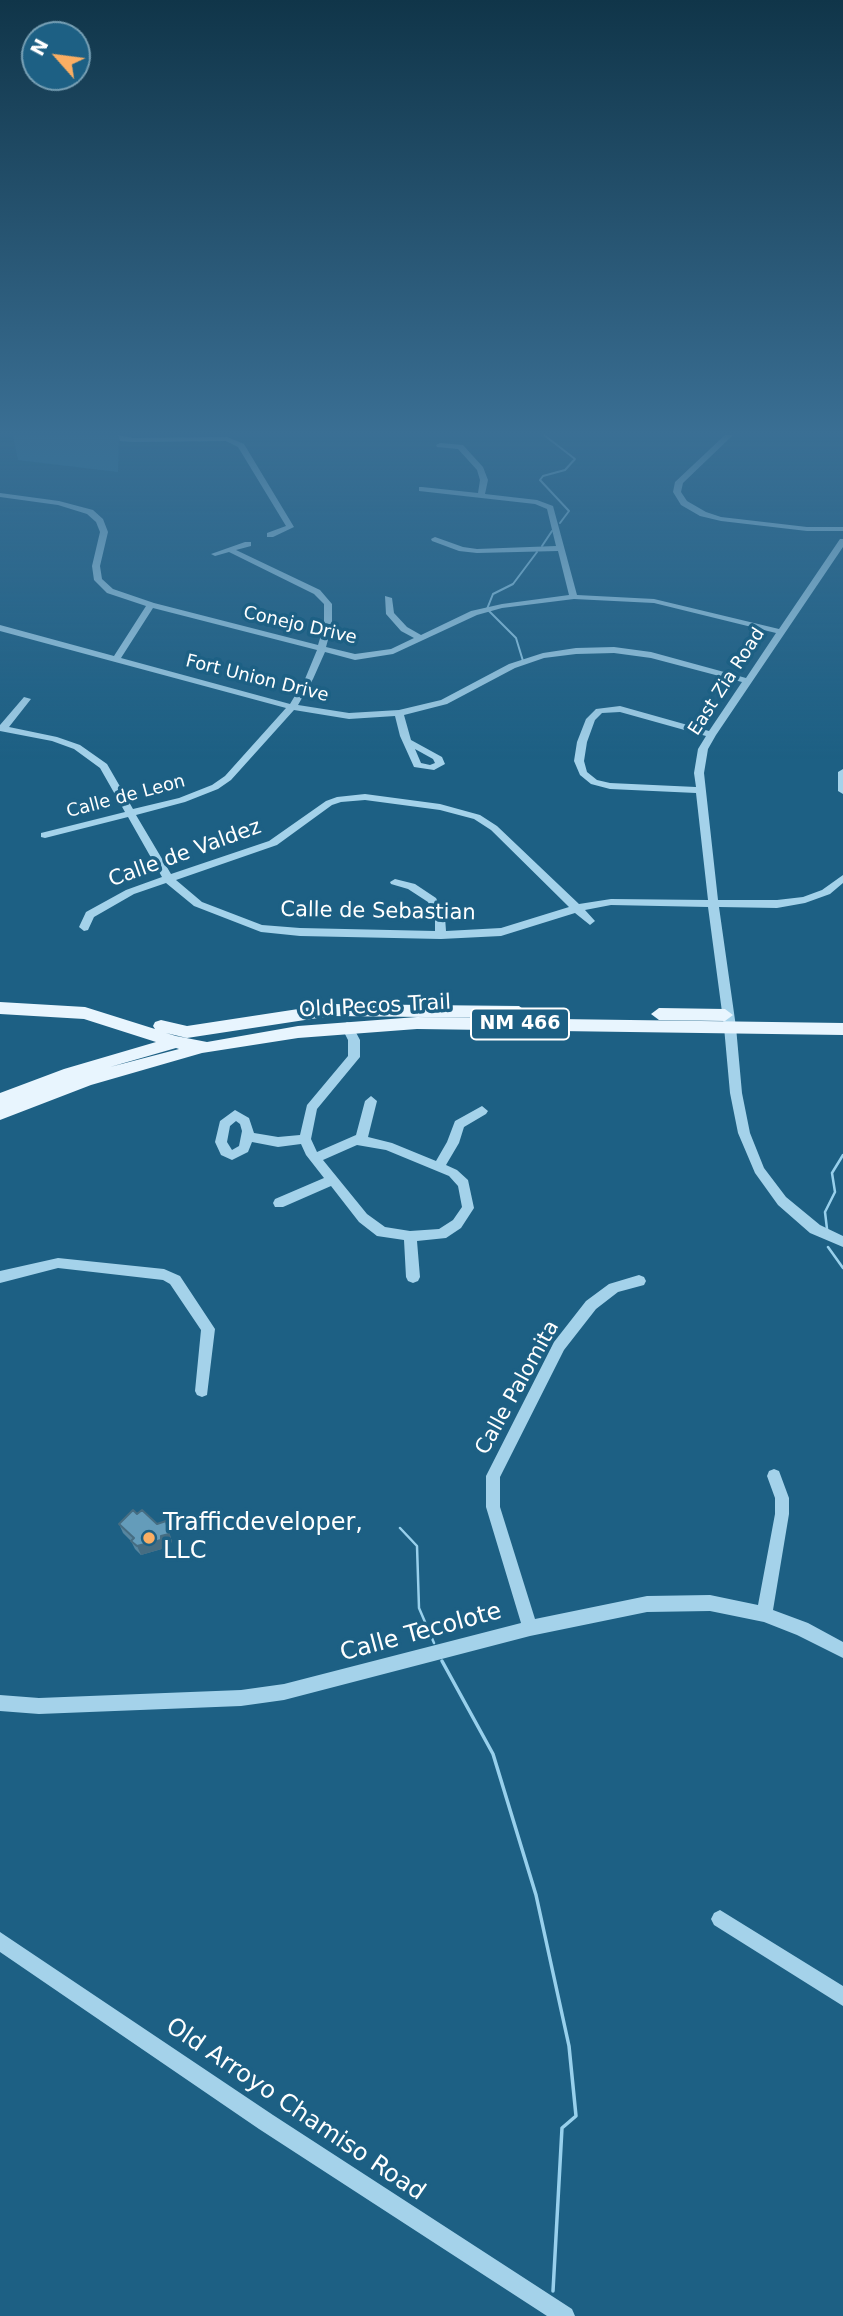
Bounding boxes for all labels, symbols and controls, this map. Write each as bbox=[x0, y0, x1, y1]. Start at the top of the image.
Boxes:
north arrow bbox=[21, 21, 91, 91]
text: N bbox=[26, 35, 53, 59]
street label: Conejo Drive bbox=[241, 602, 359, 650]
street label: East Zia Road bbox=[684, 624, 770, 740]
street label: Fort Union Drive bbox=[183, 651, 331, 707]
street label: Calle de Leon bbox=[64, 771, 188, 823]
street label: Calle de Valdez bbox=[105, 815, 265, 893]
street label: Calle de Sebastian bbox=[280, 898, 476, 926]
street label: Old Pecos Trail bbox=[298, 990, 452, 1024]
road number: NM 466 bbox=[471, 1008, 569, 1040]
street label: Calle Palomita bbox=[471, 1317, 565, 1459]
place label: Trafficdeveloper, LLC bbox=[163, 1510, 363, 1566]
marker: Trafficdeveloper, LLC bbox=[141, 1530, 157, 1546]
street label: Calle Tecolote bbox=[337, 1598, 505, 1668]
street label: Old Arroyo Chamiso Road bbox=[160, 2012, 430, 2208]

